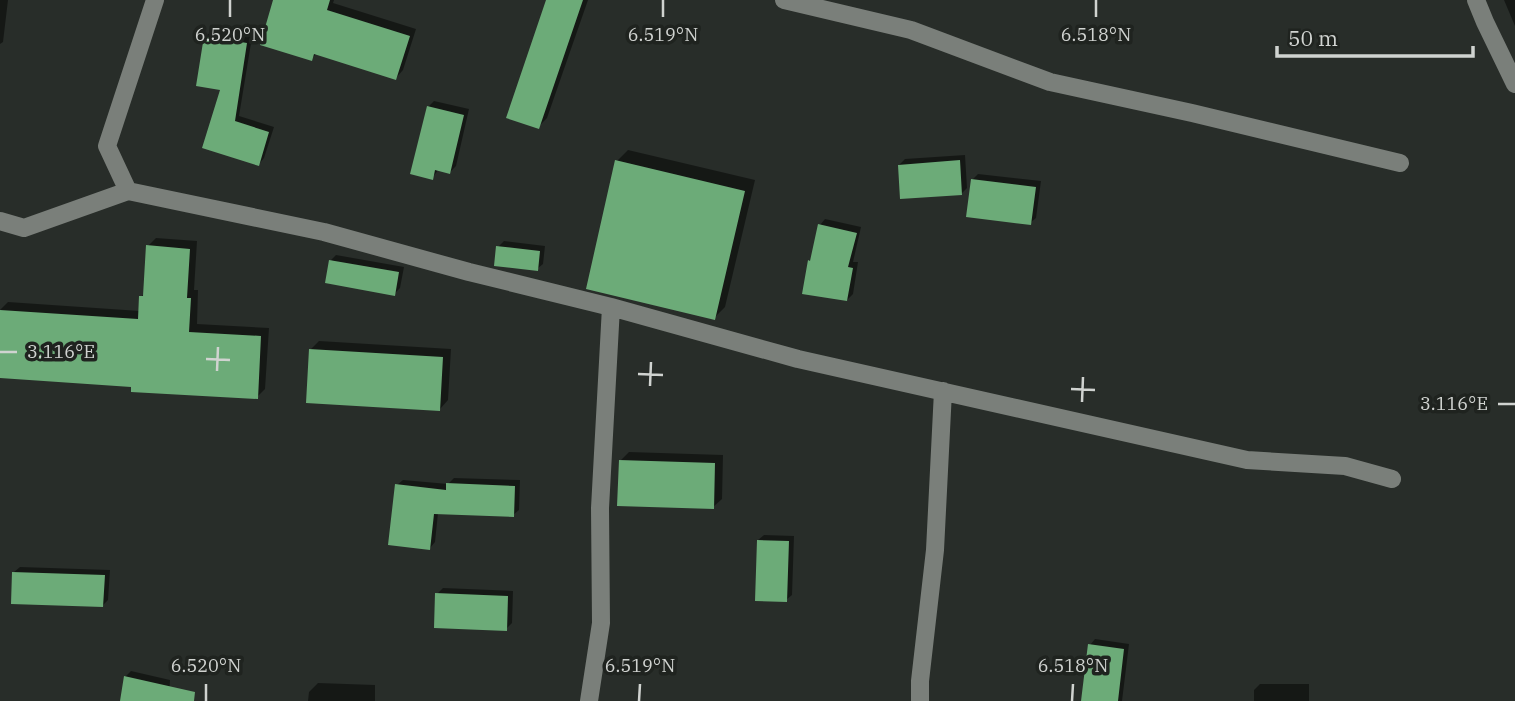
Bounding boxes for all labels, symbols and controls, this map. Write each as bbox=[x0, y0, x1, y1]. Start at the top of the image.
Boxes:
scale bar bbox=[1277, 14, 1473, 58]
text: 6.520°N bbox=[195, 23, 265, 46]
text: 6.519°N bbox=[628, 23, 698, 46]
text: 6.518°N bbox=[1061, 23, 1131, 46]
text: 50 m bbox=[1288, 24, 1338, 52]
text: 3.116°E bbox=[27, 340, 95, 363]
text: 3.116°E bbox=[1420, 392, 1488, 415]
text: 6.520°N bbox=[171, 654, 241, 677]
text: 6.519°N bbox=[605, 654, 675, 677]
text: 6.518°N bbox=[1038, 654, 1108, 677]

